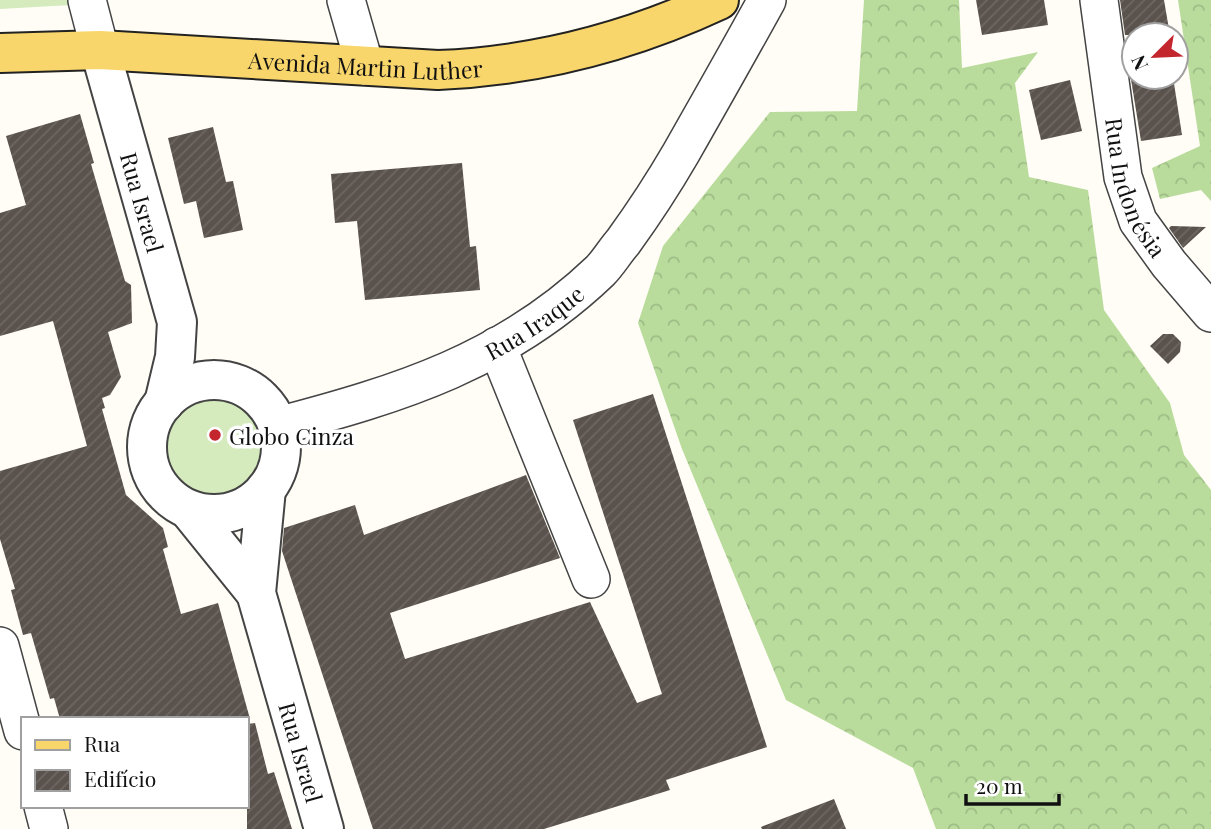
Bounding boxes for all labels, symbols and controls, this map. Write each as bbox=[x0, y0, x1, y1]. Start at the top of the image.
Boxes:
north arrow bbox=[1120, 21, 1190, 91]
street label: Avenida Martin Luther bbox=[247, 43, 484, 86]
text: N bbox=[1124, 52, 1153, 75]
street label: Rua Indonésia bbox=[1100, 116, 1174, 263]
street label: Rua Israel bbox=[114, 148, 172, 256]
street label: Rua Iraque bbox=[479, 278, 590, 366]
place label: Globo Cinza bbox=[229, 420, 355, 451]
marker: Globo Cinza bbox=[207, 427, 223, 443]
street label: Rua Israel bbox=[273, 698, 331, 806]
legend bbox=[21, 717, 248, 808]
text: Rua bbox=[84, 729, 121, 757]
scale bar bbox=[966, 762, 1059, 806]
text: Edifício bbox=[84, 764, 156, 792]
text: 20 m bbox=[976, 771, 1023, 799]

